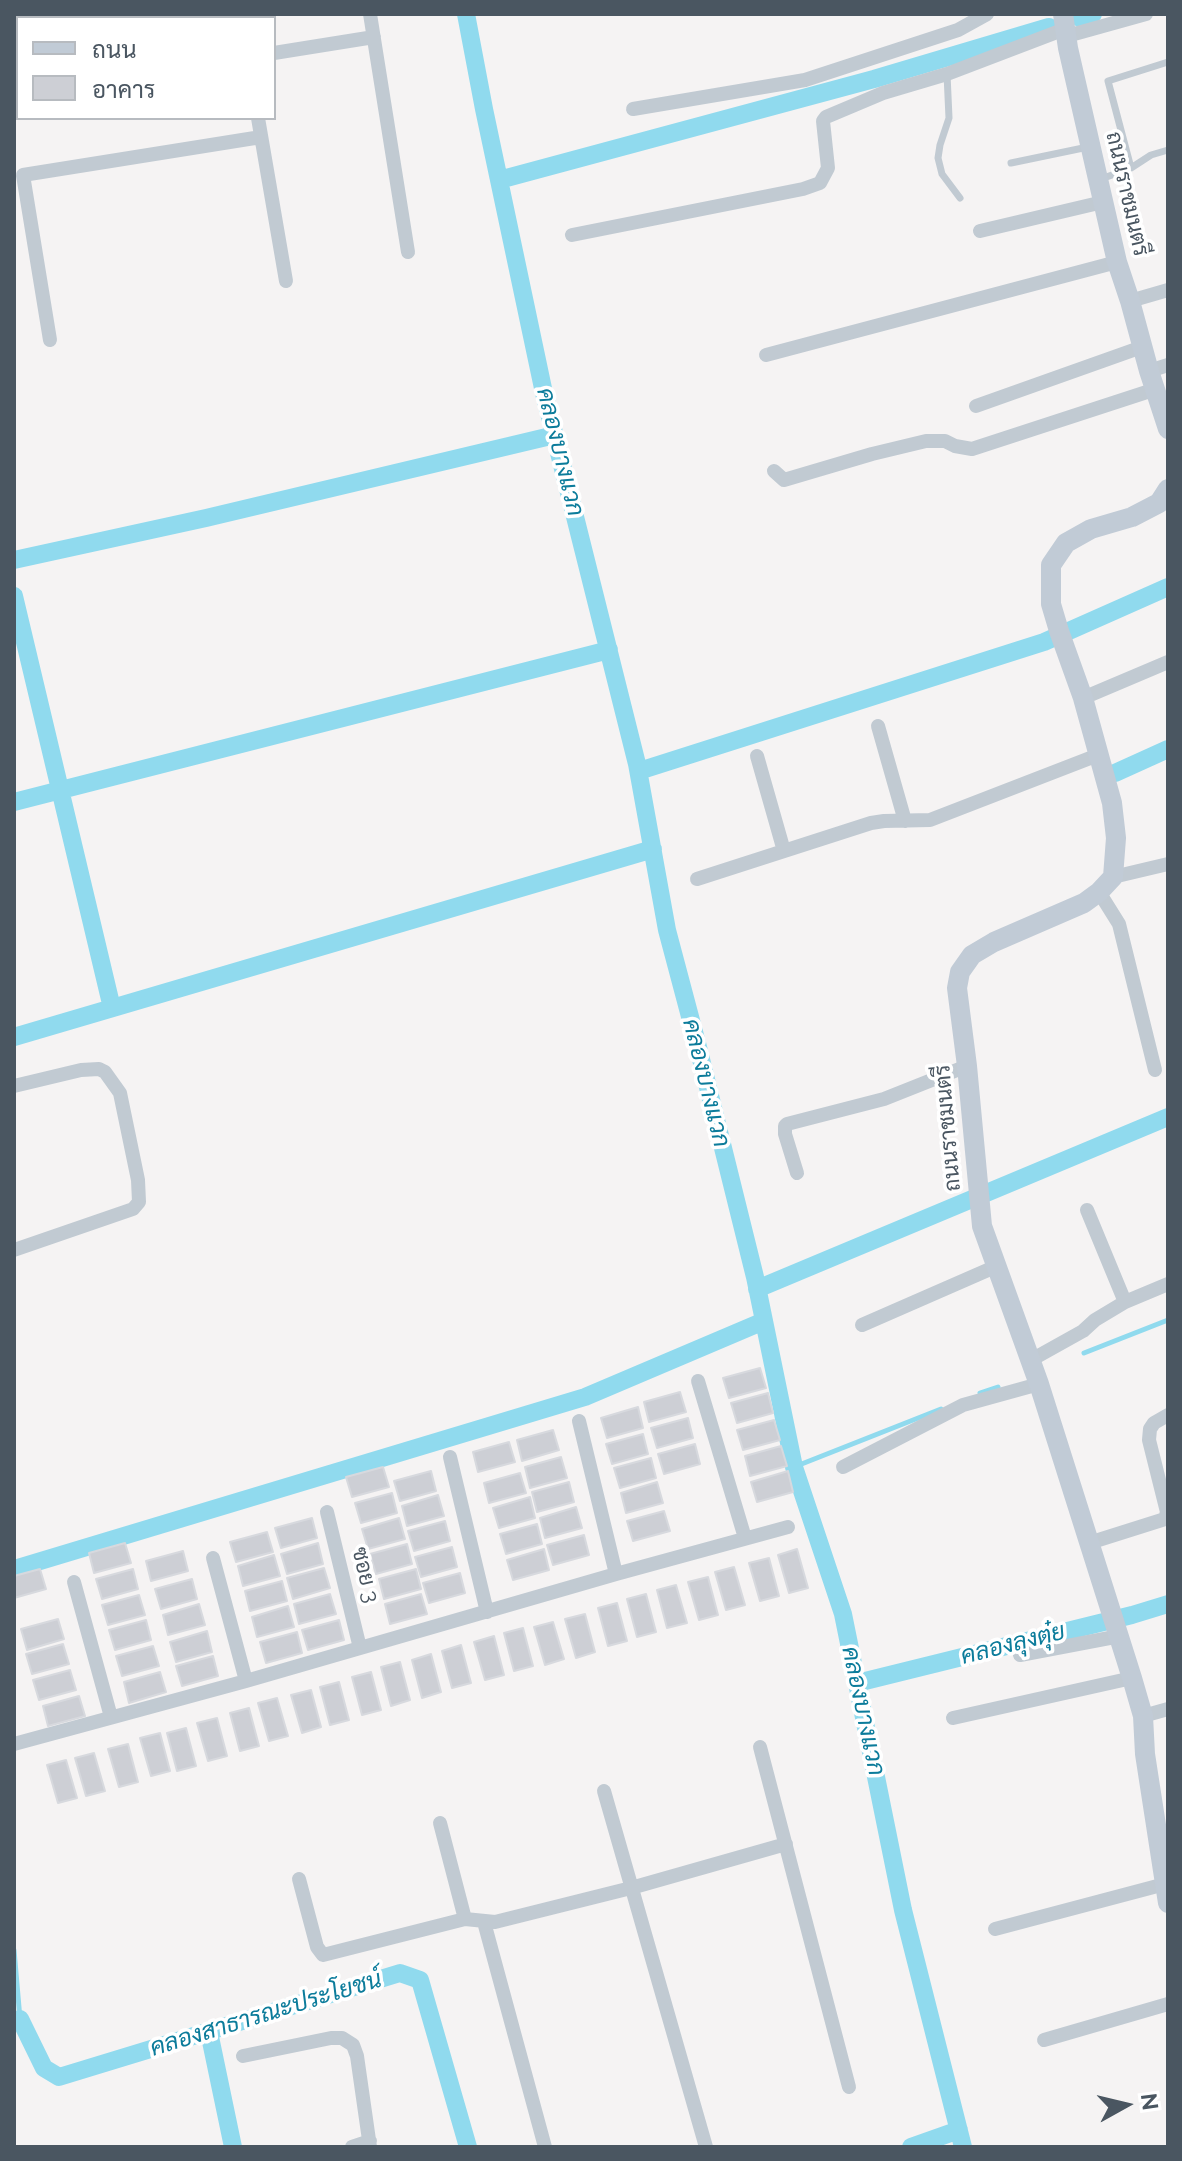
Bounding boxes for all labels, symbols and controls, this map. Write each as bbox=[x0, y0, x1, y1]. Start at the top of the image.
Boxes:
legend bbox=[16, 16, 276, 120]
text: ถนน bbox=[92, 35, 137, 64]
text: อาคาร bbox=[92, 75, 155, 104]
street label: ถนนราชมนตรี bbox=[1100, 129, 1154, 259]
water label: คลองบางแวก bbox=[530, 385, 590, 519]
water label: คลองบางแวก bbox=[676, 1016, 736, 1150]
street label: ถนนราชมนตรี bbox=[929, 1064, 967, 1192]
street label: ซอย 3 bbox=[346, 1545, 384, 1605]
water label: คลองลุงตุ๋ย bbox=[958, 1617, 1068, 1671]
water label: คลองบางแวก bbox=[835, 1644, 891, 1778]
water label: คลองสาธารณะประโยชน์ bbox=[147, 1965, 385, 2063]
north arrow bbox=[1086, 2065, 1166, 2145]
text: N bbox=[1136, 2092, 1164, 2112]

